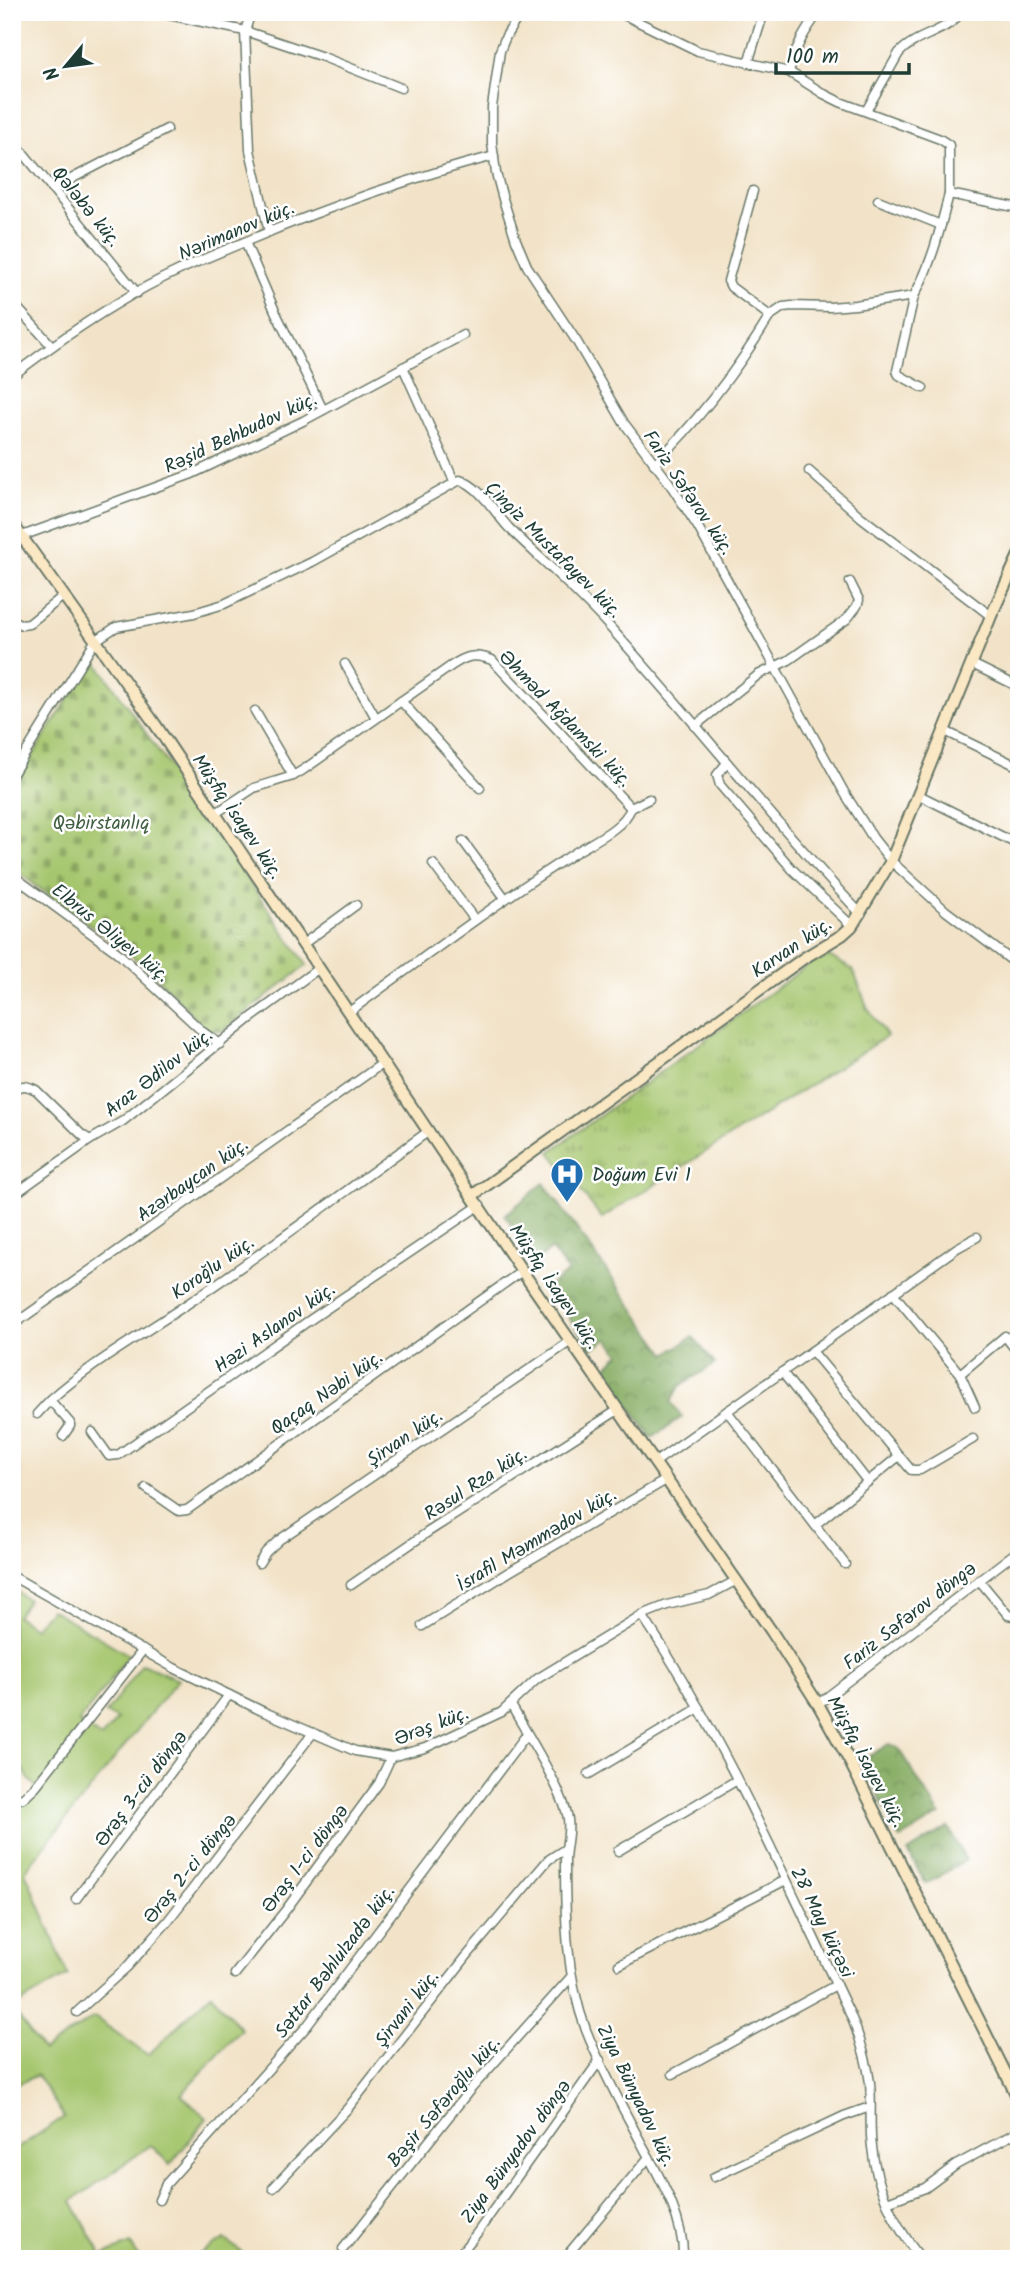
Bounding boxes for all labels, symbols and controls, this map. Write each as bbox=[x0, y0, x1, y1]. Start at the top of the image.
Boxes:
north arrow bbox=[32, 32, 102, 102]
scale bar bbox=[776, 32, 908, 76]
text: 100 m bbox=[786, 41, 839, 74]
text: N bbox=[37, 61, 69, 86]
street label: Qələbə küç. bbox=[43, 160, 128, 254]
street label: Nərimanov küç. bbox=[174, 194, 300, 270]
street label: Rəşid Behbudov küç. bbox=[159, 385, 322, 483]
street label: Fariz Səfərov küç. bbox=[634, 424, 740, 562]
street label: Çingiz Mustafayev küç. bbox=[477, 475, 628, 626]
street label: Əhməd Ağdamski küç. bbox=[491, 644, 638, 795]
street label: Müşfiq İsayev küç. bbox=[183, 748, 290, 886]
park label: Qəbirstanlıq bbox=[53, 809, 149, 839]
street label: Elbrus Əliyev küç. bbox=[44, 876, 175, 991]
street label: Karvan küç. bbox=[746, 910, 839, 987]
street label: Araz Ədilov küç. bbox=[98, 1021, 220, 1126]
street label: Azərbaycan küç. bbox=[131, 1131, 255, 1230]
hospital icon: Doğum Evi 1 bbox=[548, 1155, 586, 1204]
place label: Doğum Evi 1 bbox=[592, 1161, 691, 1191]
street label: Müşfiq İsayev küç. bbox=[500, 1218, 607, 1356]
street label: Koroğlu küç. bbox=[165, 1229, 261, 1308]
street label: Həzi Aslanov küç. bbox=[208, 1276, 342, 1382]
street label: Qaçaq Nəbi küç. bbox=[265, 1344, 390, 1444]
street label: Şirvan küç. bbox=[361, 1402, 449, 1475]
street label: Rəsul Rza küç. bbox=[418, 1440, 534, 1529]
street label: İsrafil Məmmədov küç. bbox=[451, 1481, 623, 1601]
street label: Fariz Səfərov döngə bbox=[837, 1555, 983, 1678]
street label: Müşfiq İsayev küç. bbox=[818, 1691, 913, 1833]
street label: Ərəş küç. bbox=[390, 1699, 473, 1755]
street label: Ərəş 3-cü döngə bbox=[88, 1725, 196, 1854]
street label: Ərəş 1-ci döngə bbox=[255, 1798, 357, 1920]
street label: Ərəş 2-ci döngə bbox=[136, 1807, 245, 1931]
street label: 28 May küçəsi bbox=[781, 1862, 862, 1985]
street label: Səttar Bəhlulzadə küç. bbox=[268, 1879, 403, 2045]
street label: Şirvani küç. bbox=[368, 1964, 447, 2054]
street label: Ziya Bünyadov küç. bbox=[588, 2019, 683, 2172]
street label: Bəşir Səfəroğlu küç. bbox=[380, 2030, 509, 2175]
street label: Ziya Bünyadov döngə bbox=[454, 2074, 579, 2231]

